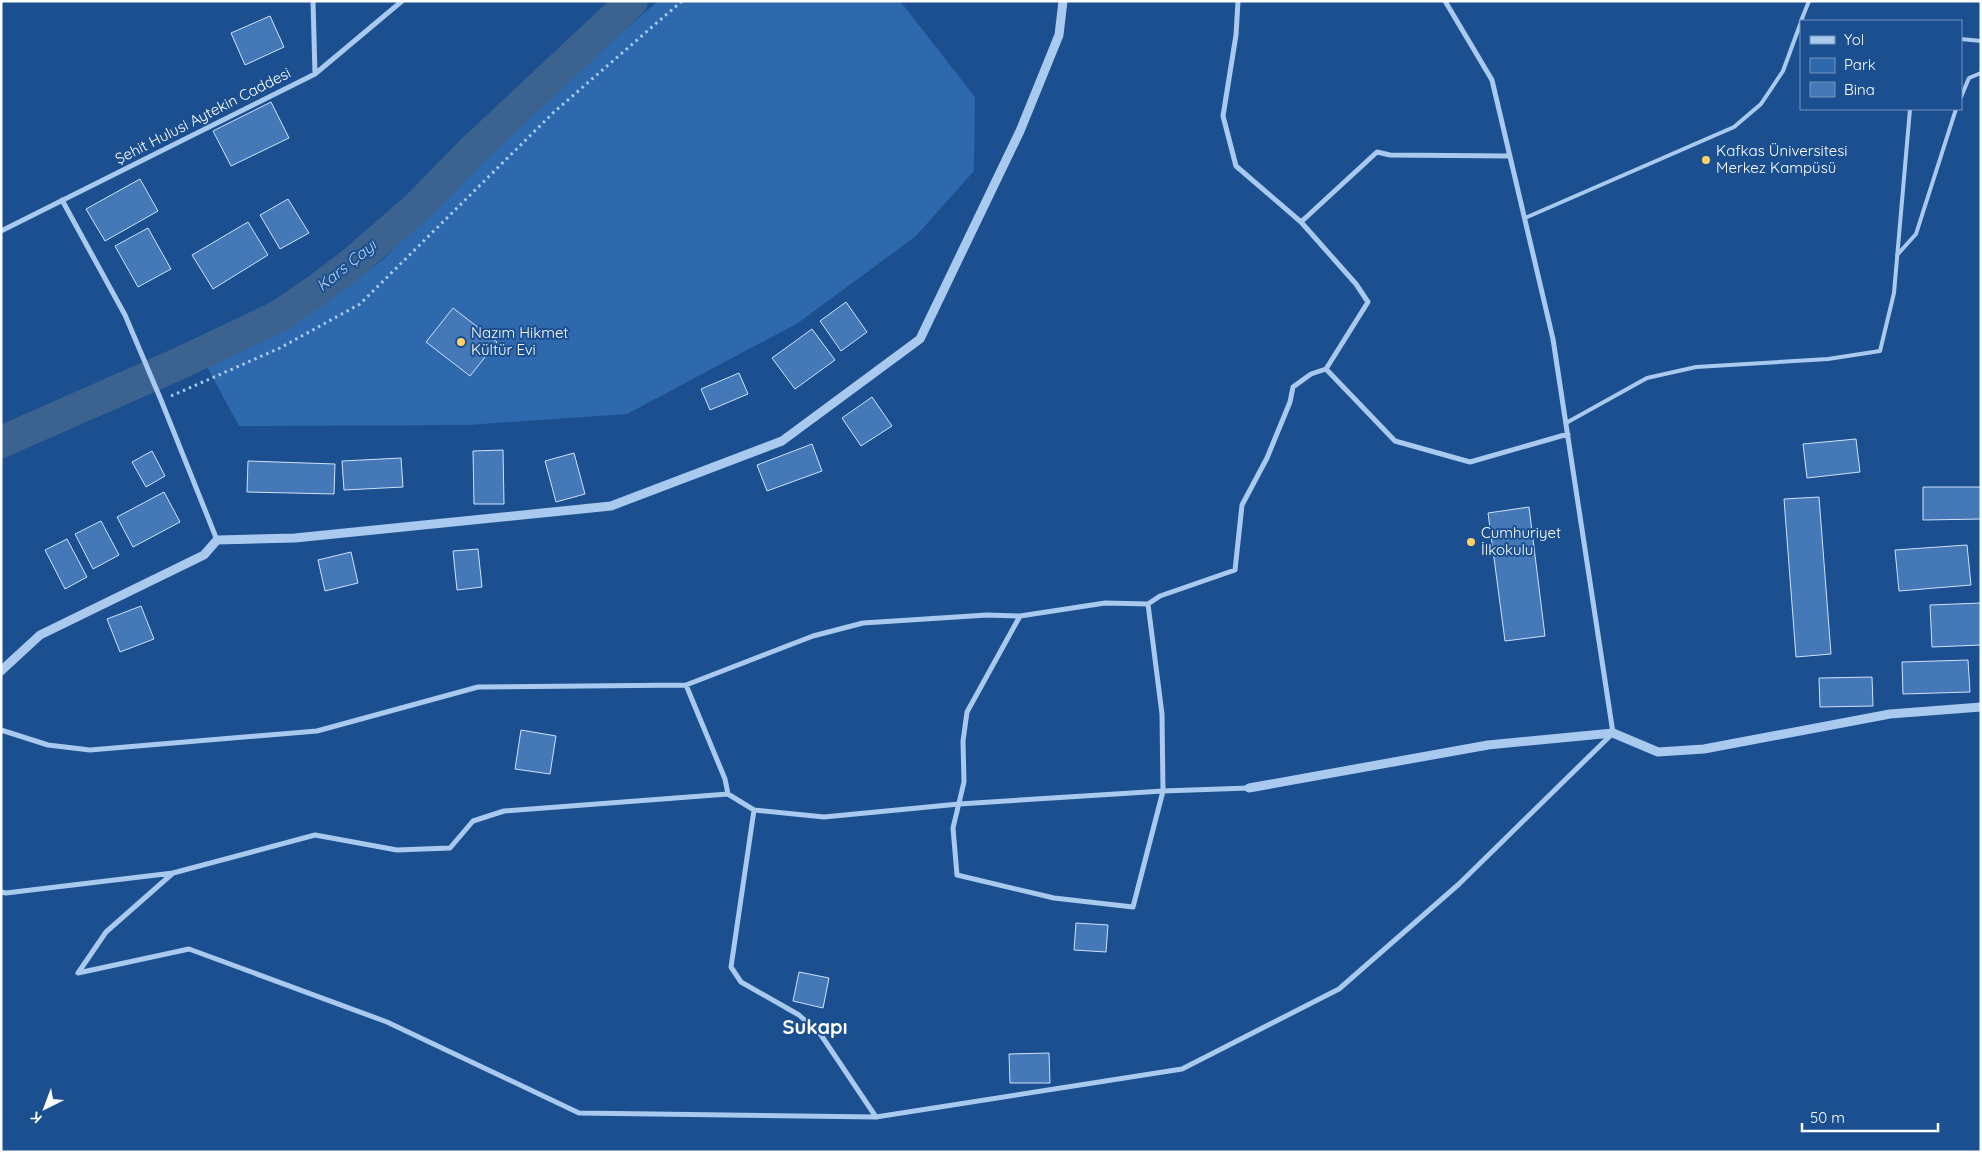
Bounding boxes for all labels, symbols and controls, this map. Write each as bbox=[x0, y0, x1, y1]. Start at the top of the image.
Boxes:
legend bbox=[1800, 20, 1962, 110]
text: Yol bbox=[1844, 30, 1864, 49]
text: Park bbox=[1844, 55, 1876, 74]
street label: Şehit Hulusi Aytekin Caddesi bbox=[112, 63, 294, 168]
text: Bina bbox=[1844, 80, 1875, 99]
place label: Kafkas Üniversitesi Merkez Kampüsü bbox=[1716, 141, 1847, 177]
marker: Kafkas Üniversitesi Merkez Kampüsü bbox=[1700, 154, 1712, 166]
water label: Kars Çayı bbox=[312, 234, 381, 295]
place label: Nazım Hikmet Kültür Evi bbox=[471, 323, 568, 359]
marker: Nazım Hikmet Kültür Evi bbox=[455, 336, 467, 348]
place label: Cumhuriyet İlkokulu bbox=[1481, 523, 1561, 559]
marker: Cumhuriyet İlkokulu bbox=[1465, 536, 1477, 548]
district label: Sukapı bbox=[783, 1014, 847, 1039]
north arrow bbox=[20, 1083, 70, 1133]
scale bar bbox=[1802, 1100, 1938, 1132]
text: K bbox=[27, 1108, 46, 1127]
text: 50 m bbox=[1810, 1108, 1845, 1127]

